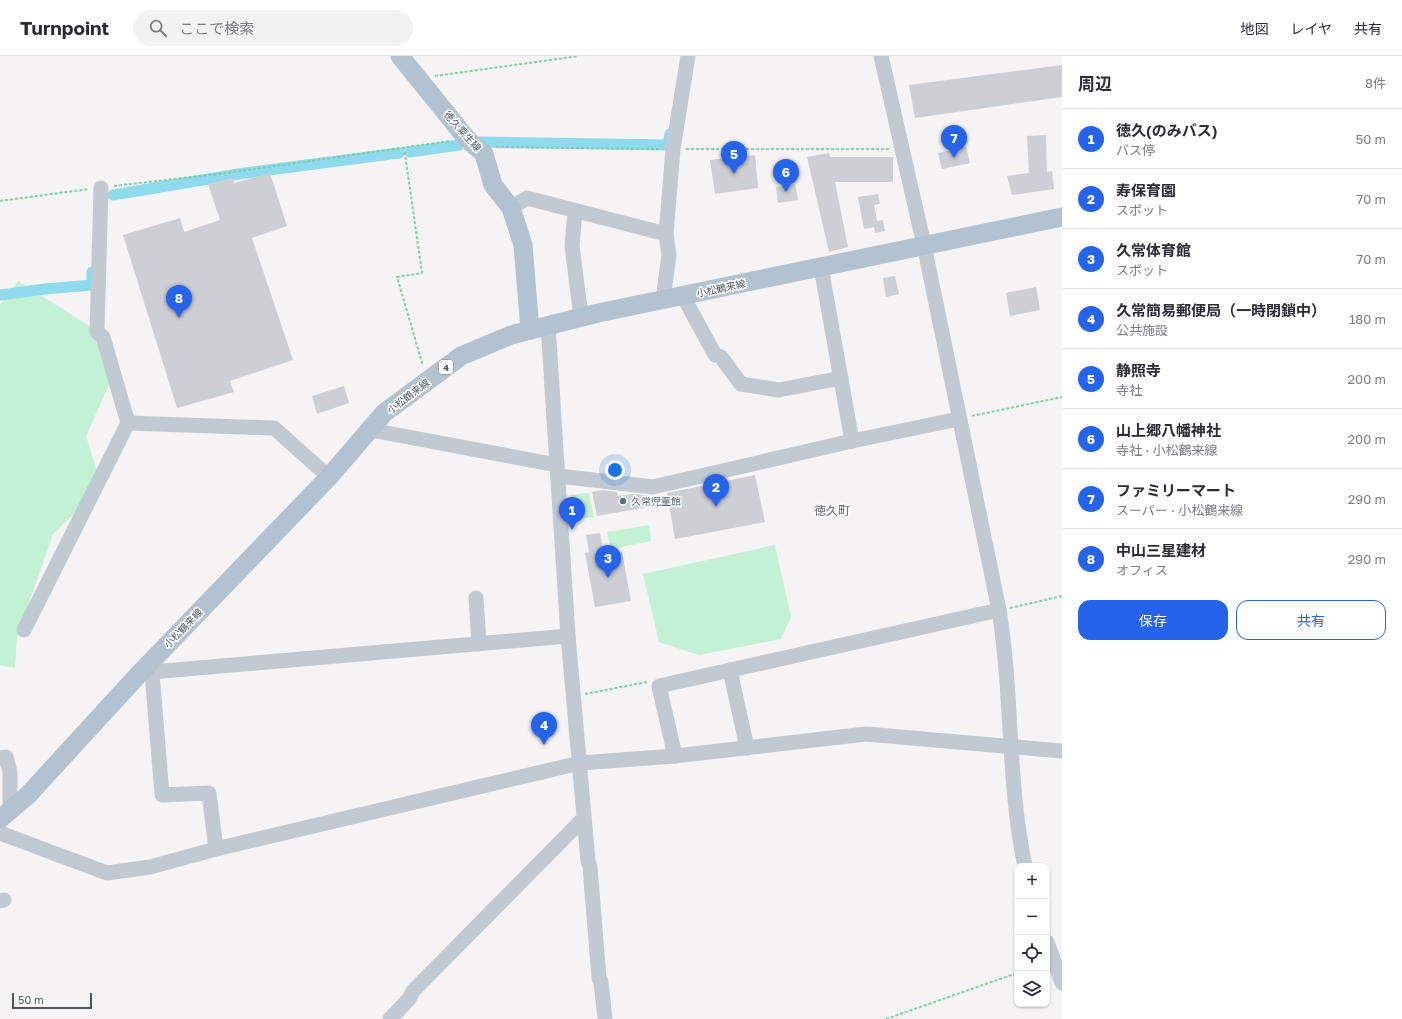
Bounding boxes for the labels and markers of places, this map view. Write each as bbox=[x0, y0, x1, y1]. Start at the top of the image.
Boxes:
pin: 7 bbox=[941, 125, 967, 158]
pin: 5 bbox=[721, 141, 747, 174]
pin: 6 bbox=[773, 159, 799, 192]
pin: 8 bbox=[166, 285, 192, 318]
pin: 2 bbox=[703, 474, 729, 507]
place label: 久常児童館 bbox=[631, 495, 681, 507]
marker: 久常児童館 bbox=[618, 496, 628, 506]
pin: 1 bbox=[559, 497, 585, 530]
pin: 3 bbox=[595, 545, 621, 578]
pin: 4 bbox=[531, 712, 557, 745]

